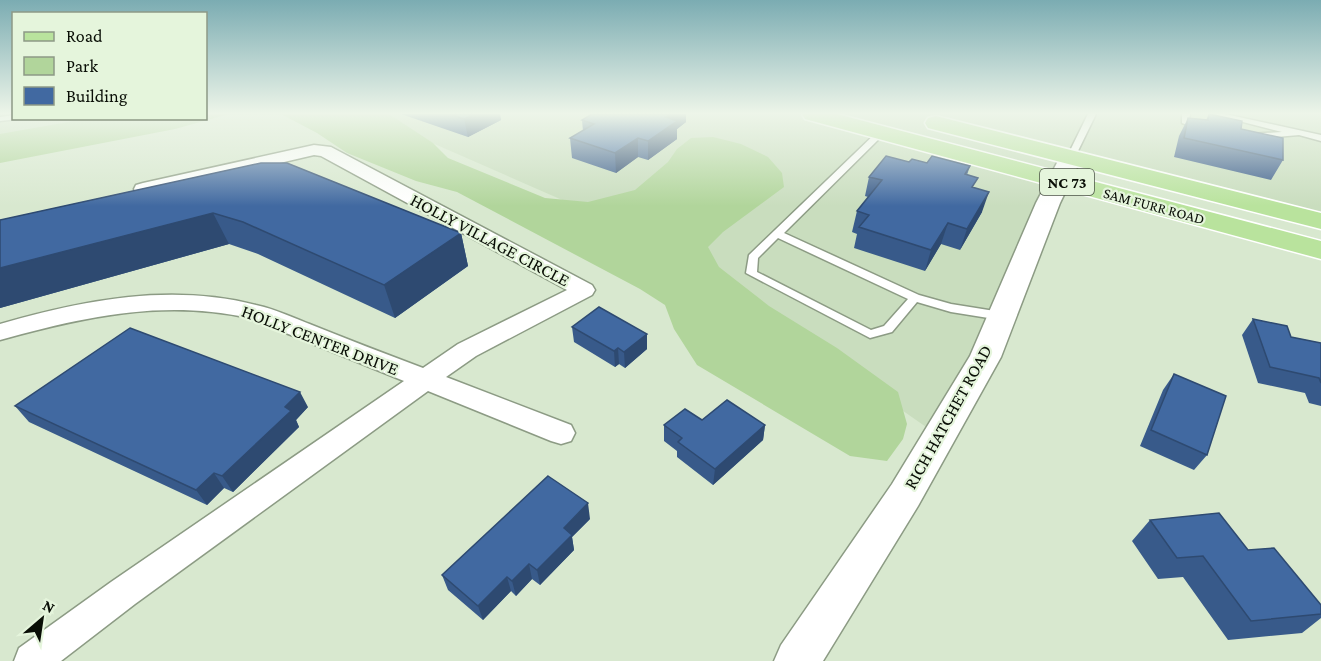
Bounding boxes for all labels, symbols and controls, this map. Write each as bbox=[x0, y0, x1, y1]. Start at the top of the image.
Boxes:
legend bbox=[12, 12, 207, 120]
text: Road bbox=[66, 26, 103, 46]
text: Park bbox=[66, 56, 98, 76]
text: Building bbox=[66, 86, 128, 106]
road number: NC 73 bbox=[1040, 169, 1094, 195]
street label: SAM FURR ROAD bbox=[1102, 185, 1206, 227]
street label: HOLLY VILLAGE CIRCLE bbox=[407, 190, 573, 291]
street label: HOLLY CENTER DRIVE bbox=[239, 301, 401, 379]
street label: RICH HATCHET ROAD bbox=[900, 341, 996, 493]
north arrow bbox=[12, 589, 72, 649]
text: N bbox=[40, 596, 58, 616]

